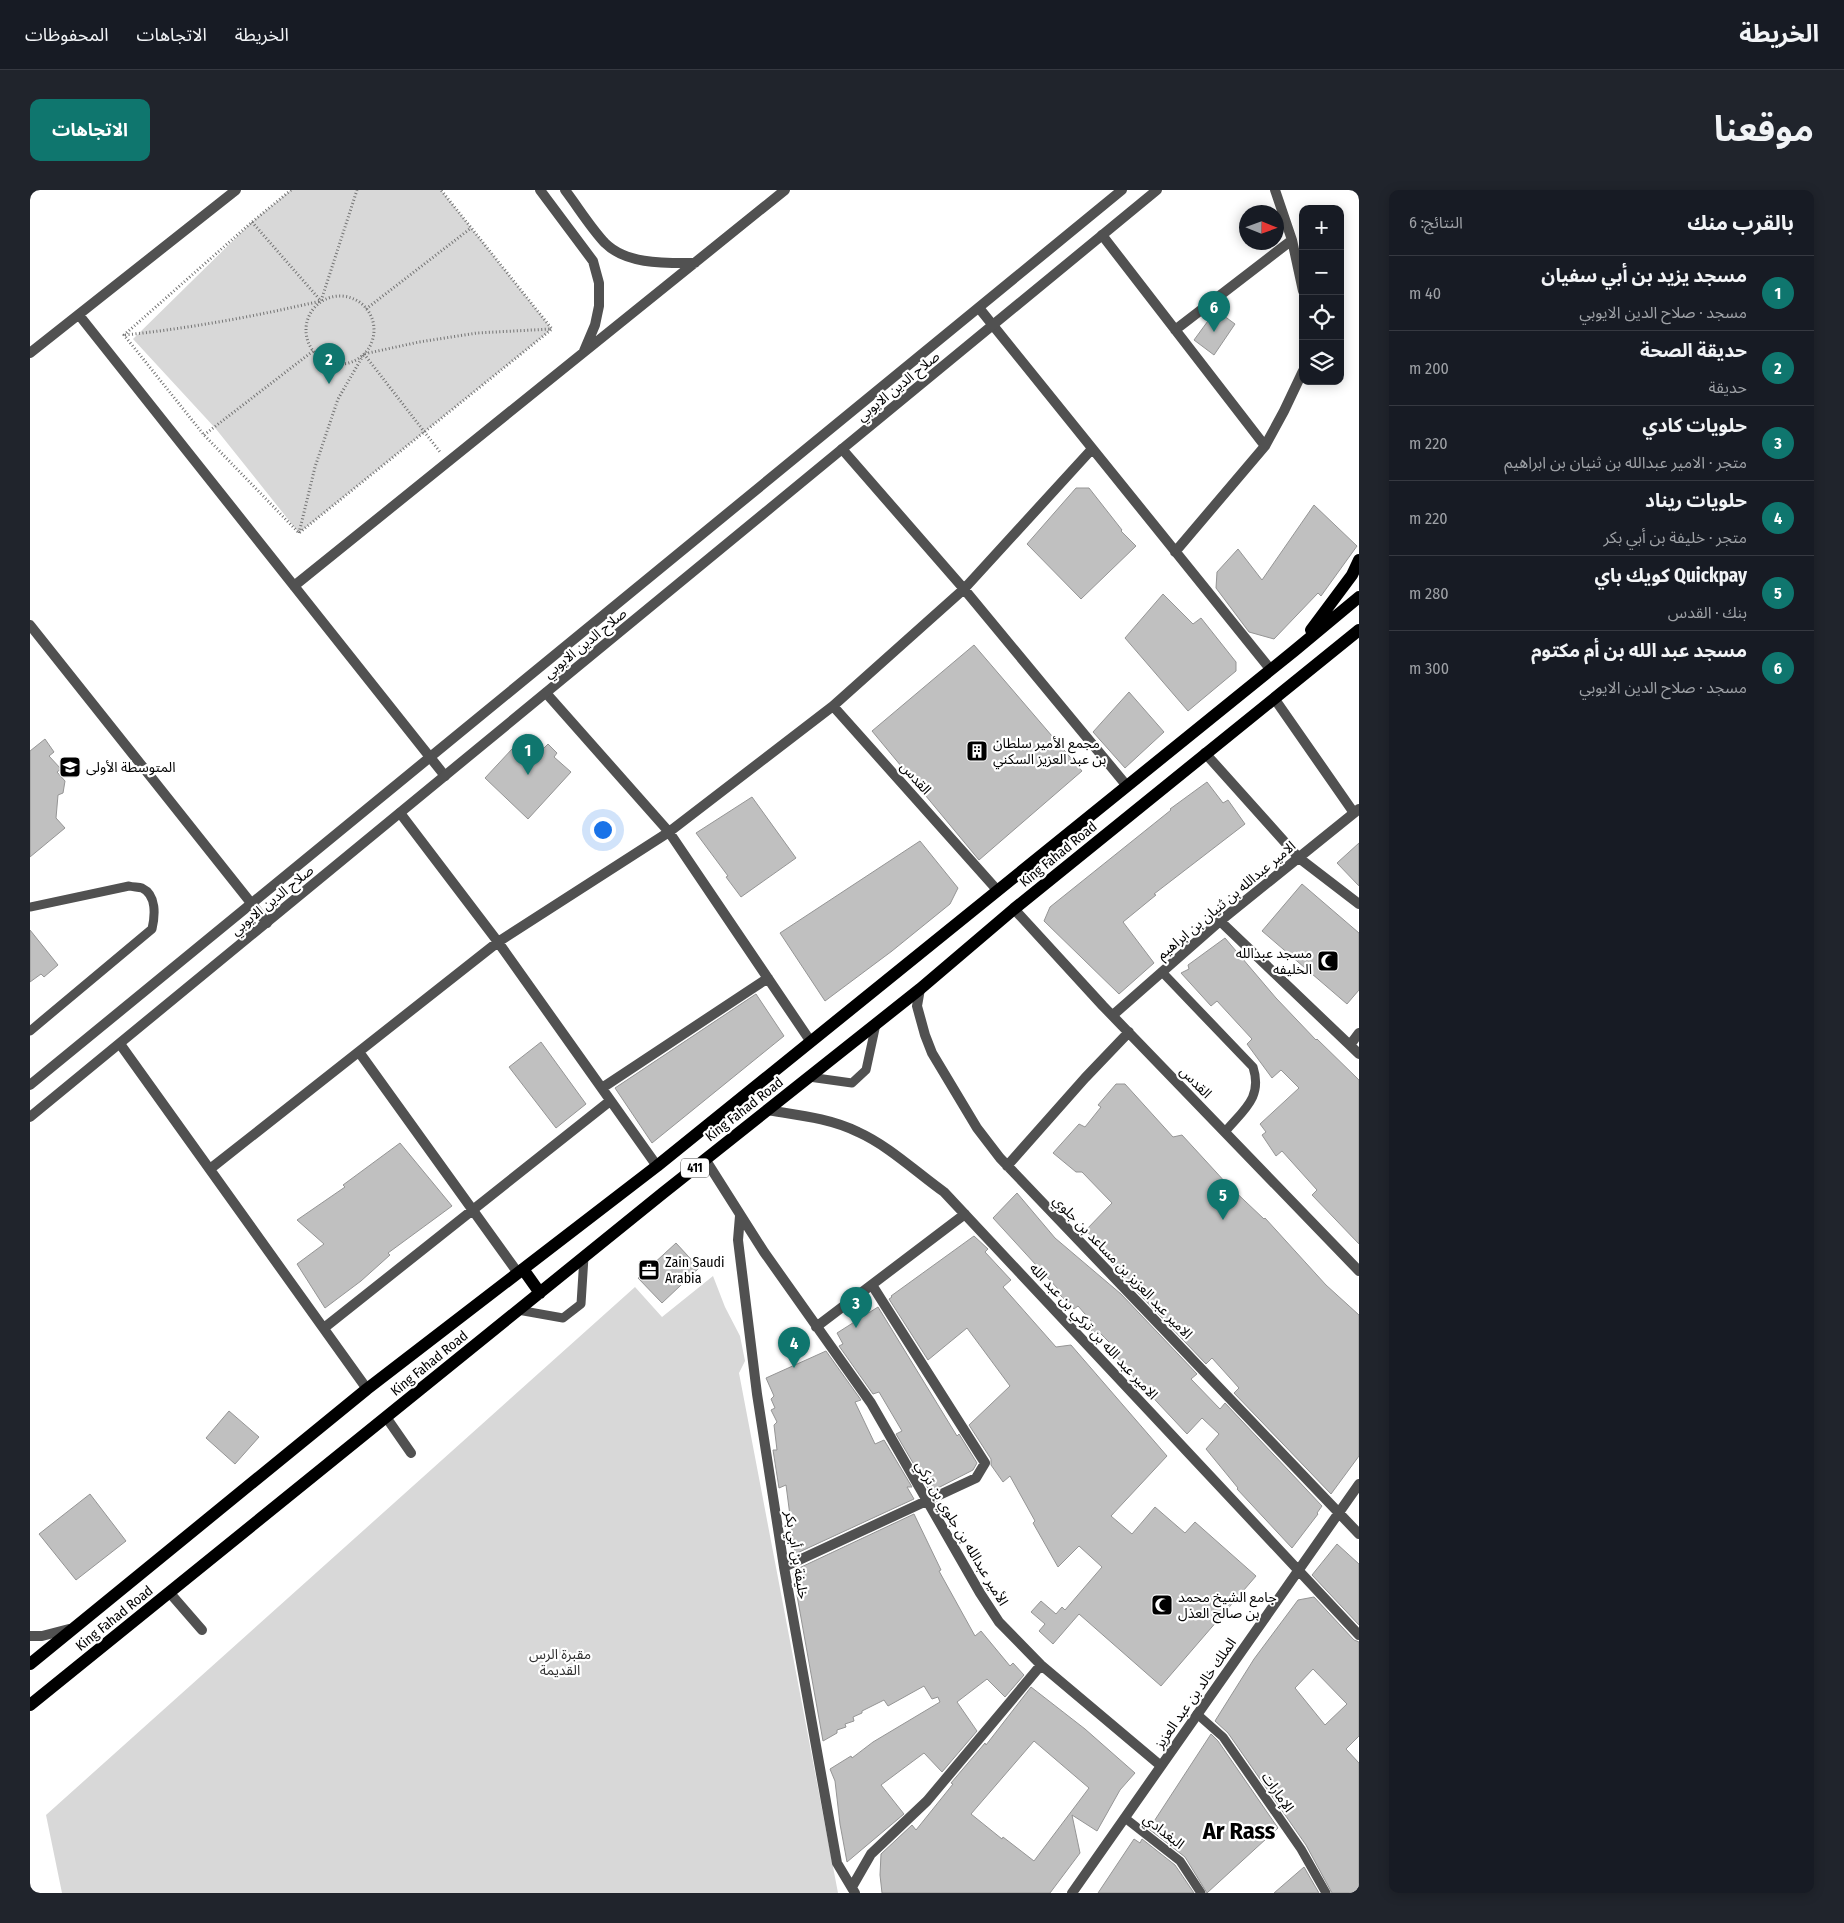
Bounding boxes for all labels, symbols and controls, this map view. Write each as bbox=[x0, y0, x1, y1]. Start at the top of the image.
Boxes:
text: الخريطة bbox=[1739, 20, 1819, 48]
text: المحفوظات bbox=[25, 24, 109, 46]
text: الاتجاهات bbox=[137, 24, 207, 46]
text: الخريطة bbox=[235, 24, 289, 46]
button: الاتجاهات bbox=[30, 99, 150, 161]
text: موقعنا bbox=[1714, 108, 1814, 150]
north arrow bbox=[1239, 205, 1284, 250]
map controls bbox=[1299, 205, 1344, 385]
button: + bbox=[1299, 205, 1344, 250]
text: بالقرب منك bbox=[1687, 210, 1794, 236]
text: النتائج: 6 bbox=[1409, 213, 1463, 232]
button: − bbox=[1299, 250, 1344, 295]
text: مسجد يزيد بن أبي سفيان bbox=[1541, 264, 1747, 287]
text: 40 m bbox=[1409, 284, 1441, 303]
text: 1 bbox=[1775, 284, 1781, 303]
pin: 6 bbox=[1198, 291, 1230, 332]
button: locate bbox=[1299, 295, 1344, 340]
text: مسجد · صلاح الدين الايوبي bbox=[1579, 303, 1747, 322]
text: حديقة الصحة bbox=[1640, 339, 1747, 362]
button: layers bbox=[1299, 340, 1344, 385]
pin: 2 bbox=[313, 343, 345, 384]
street label: صلاح الدين الايوبي bbox=[853, 348, 945, 427]
text: 200 m bbox=[1409, 359, 1449, 378]
text: 2 bbox=[1774, 359, 1782, 378]
text: حديقة bbox=[1709, 378, 1747, 397]
text: حلويات كادي bbox=[1642, 414, 1747, 437]
text: 220 m bbox=[1409, 434, 1448, 453]
text: 3 bbox=[1774, 434, 1782, 453]
text: متجر · الامير عبدالله بن ثنيان بن ابراهيم bbox=[1504, 453, 1747, 472]
text: حلويات ريناد bbox=[1645, 489, 1747, 512]
text: 220 m bbox=[1409, 509, 1448, 528]
text: 4 bbox=[1774, 509, 1782, 528]
text: متجر · خليفة بن أبي بكر bbox=[1603, 528, 1747, 547]
text: Quickpay كويك باي bbox=[1594, 564, 1747, 587]
text: 280 m bbox=[1409, 584, 1448, 603]
text: 5 bbox=[1774, 584, 1782, 603]
text: بنك · القدس bbox=[1668, 603, 1747, 622]
street label: صلاح الدين الايوبي bbox=[540, 605, 632, 684]
text: مسجد عبد الله بن أم مكتوم bbox=[1531, 639, 1747, 662]
text: 300 m bbox=[1409, 659, 1449, 678]
text: 6 bbox=[1774, 659, 1782, 678]
text: مسجد · صلاح الدين الايوبي bbox=[1579, 678, 1747, 697]
pin: 1 bbox=[512, 734, 544, 775]
place label: مجمع الأمير سلطان بن عبد العزيز السكني bbox=[993, 735, 1107, 770]
building icon: مجمع الأمير سلطان بن عبد العزيز السكني bbox=[965, 739, 989, 763]
school or university icon: المتوسطة الأولى bbox=[58, 755, 82, 779]
street label: القدس bbox=[897, 758, 935, 798]
place label: المتوسطة الأولى bbox=[86, 759, 176, 776]
your location bbox=[590, 817, 616, 843]
street label: King Fahad Road bbox=[1016, 818, 1100, 891]
street label: الامير عبدالله بن ثنيان بن ابراهيم bbox=[1153, 837, 1300, 965]
street label: صلاح الدين الايوبي bbox=[227, 862, 319, 941]
place label: مسجد عبدالله الخليفه bbox=[1236, 945, 1312, 978]
mosque icon: مسجد عبدالله الخليفه bbox=[1316, 949, 1340, 973]
street label: القدس bbox=[1176, 1063, 1215, 1102]
street label: King Fahad Road bbox=[702, 1074, 787, 1145]
road number: 411 bbox=[681, 1158, 709, 1178]
pin: 5 bbox=[1207, 1179, 1239, 1220]
street label: الامير عبد العزيز بن مساعد بن جلوي bbox=[1048, 1192, 1196, 1344]
place label: Zain Saudi Arabia bbox=[665, 1254, 725, 1287]
office icon: Zain Saudi Arabia bbox=[637, 1258, 661, 1282]
street label: الامير عبد الله بن تركي بن عبد الله bbox=[1024, 1260, 1161, 1405]
pin: 3 bbox=[840, 1287, 872, 1328]
street label: King Fahad Road bbox=[387, 1327, 471, 1400]
pin: 4 bbox=[778, 1327, 810, 1368]
street label: الأمير عبدالله بن جلوي بن تركي bbox=[910, 1458, 1012, 1610]
street label: خليفة بن أبي بكر bbox=[779, 1509, 813, 1601]
street label: King Fahad Road bbox=[72, 1582, 156, 1655]
place label: جامع الشيخ محمد بن صالح العذل bbox=[1178, 1589, 1277, 1624]
mosque icon: جامع الشيخ محمد بن صالح العذل bbox=[1150, 1593, 1174, 1617]
street label: الملك خالد بن عبد العزيز bbox=[1150, 1635, 1240, 1753]
park label: مقبرة الرس القديمة bbox=[529, 1646, 591, 1679]
street label: الإمارات bbox=[1257, 1769, 1297, 1816]
street label: البغدادي bbox=[1138, 1810, 1188, 1854]
district label: Ar Rass bbox=[1202, 1817, 1276, 1845]

